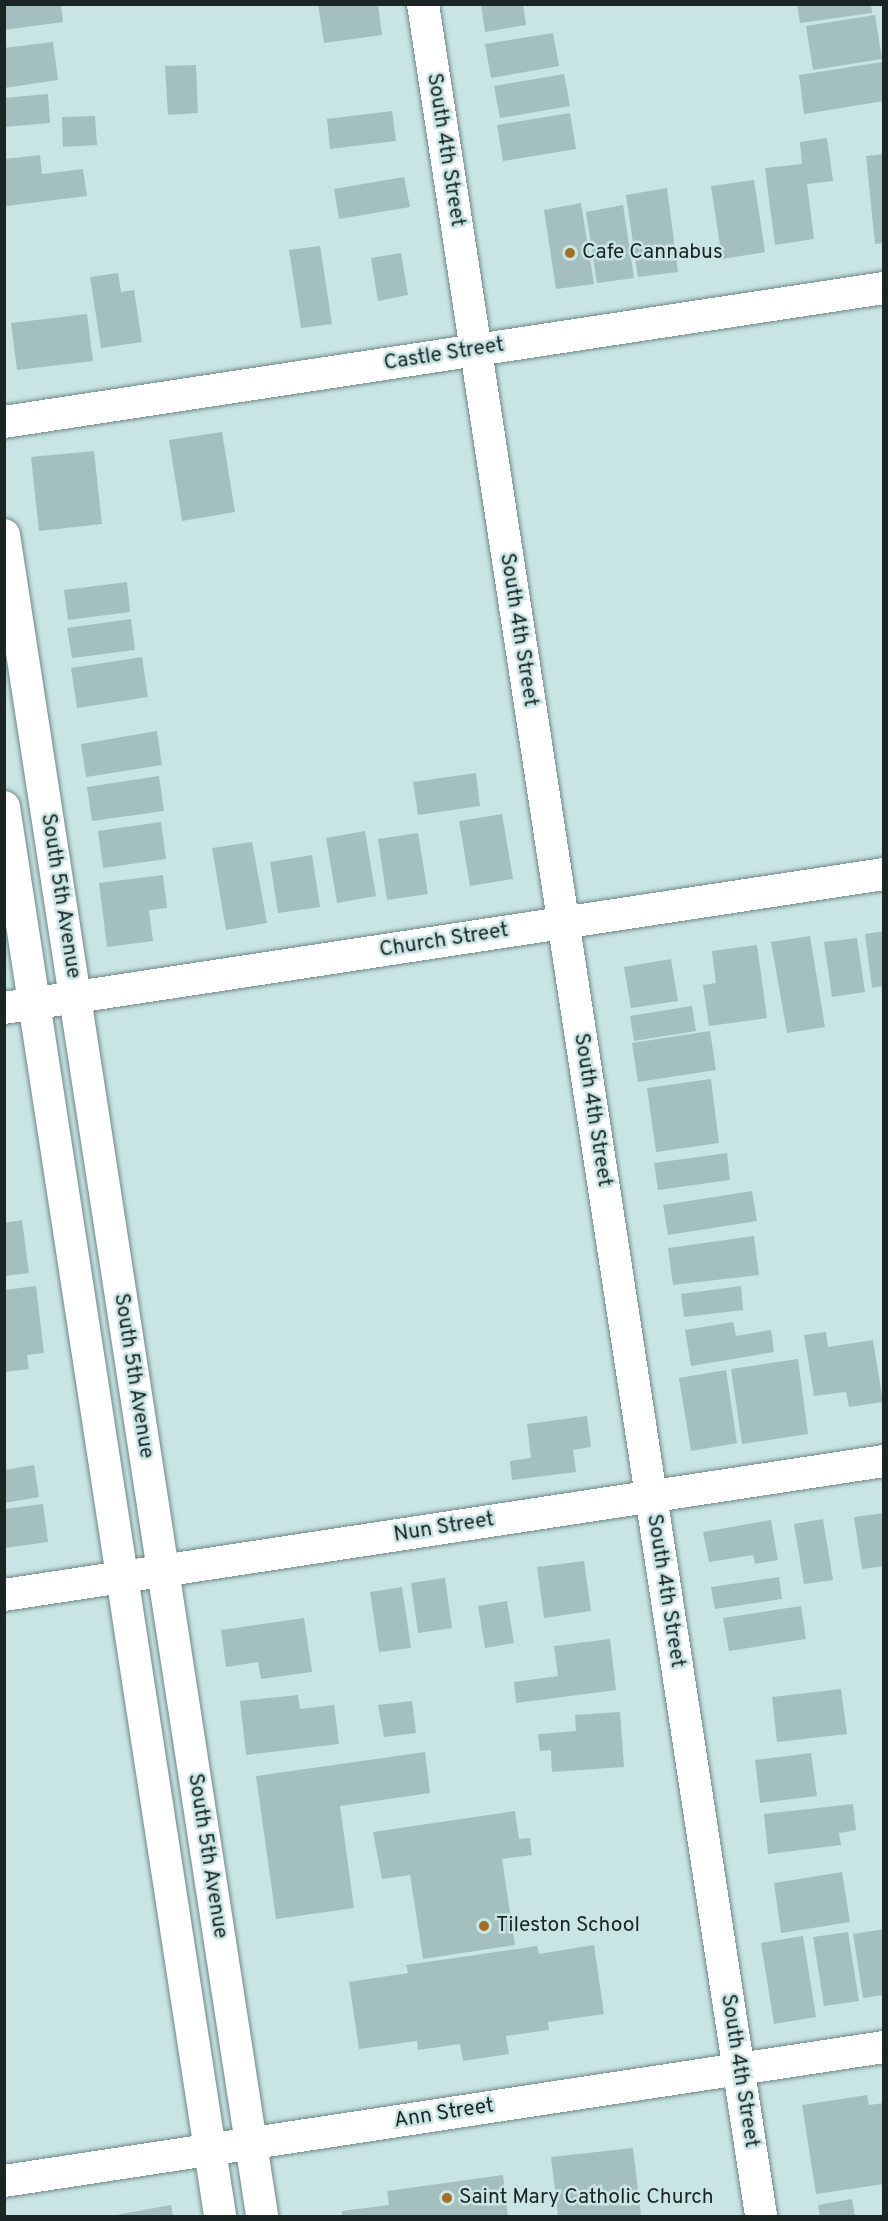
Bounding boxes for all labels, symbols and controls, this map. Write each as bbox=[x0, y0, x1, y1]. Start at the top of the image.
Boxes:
street label: South 4th Street bbox=[420, 71, 470, 229]
place label: Cafe Cannabus bbox=[582, 240, 723, 266]
marker: Cafe Cannabus bbox=[563, 246, 577, 260]
street label: Castle Street bbox=[382, 333, 506, 377]
street label: South 4th Street bbox=[493, 551, 543, 709]
street label: South 5th Avenue bbox=[34, 811, 86, 981]
street label: Church Street bbox=[378, 918, 510, 964]
street label: South 4th Street bbox=[567, 1031, 617, 1189]
street label: South 5th Avenue bbox=[107, 1291, 159, 1461]
street label: Nun Street bbox=[392, 1508, 496, 1548]
street label: South 4th Street bbox=[640, 1512, 690, 1670]
street label: South 5th Avenue bbox=[181, 1771, 233, 1941]
place label: Tileston School bbox=[496, 1913, 640, 1939]
marker: Tileston School bbox=[477, 1919, 491, 1933]
street label: South 4th Street bbox=[714, 1992, 764, 2150]
street label: Ann Street bbox=[392, 2094, 496, 2134]
place label: Saint Mary Catholic Church bbox=[459, 2185, 714, 2211]
marker: Saint Mary Catholic Church bbox=[440, 2191, 454, 2205]

